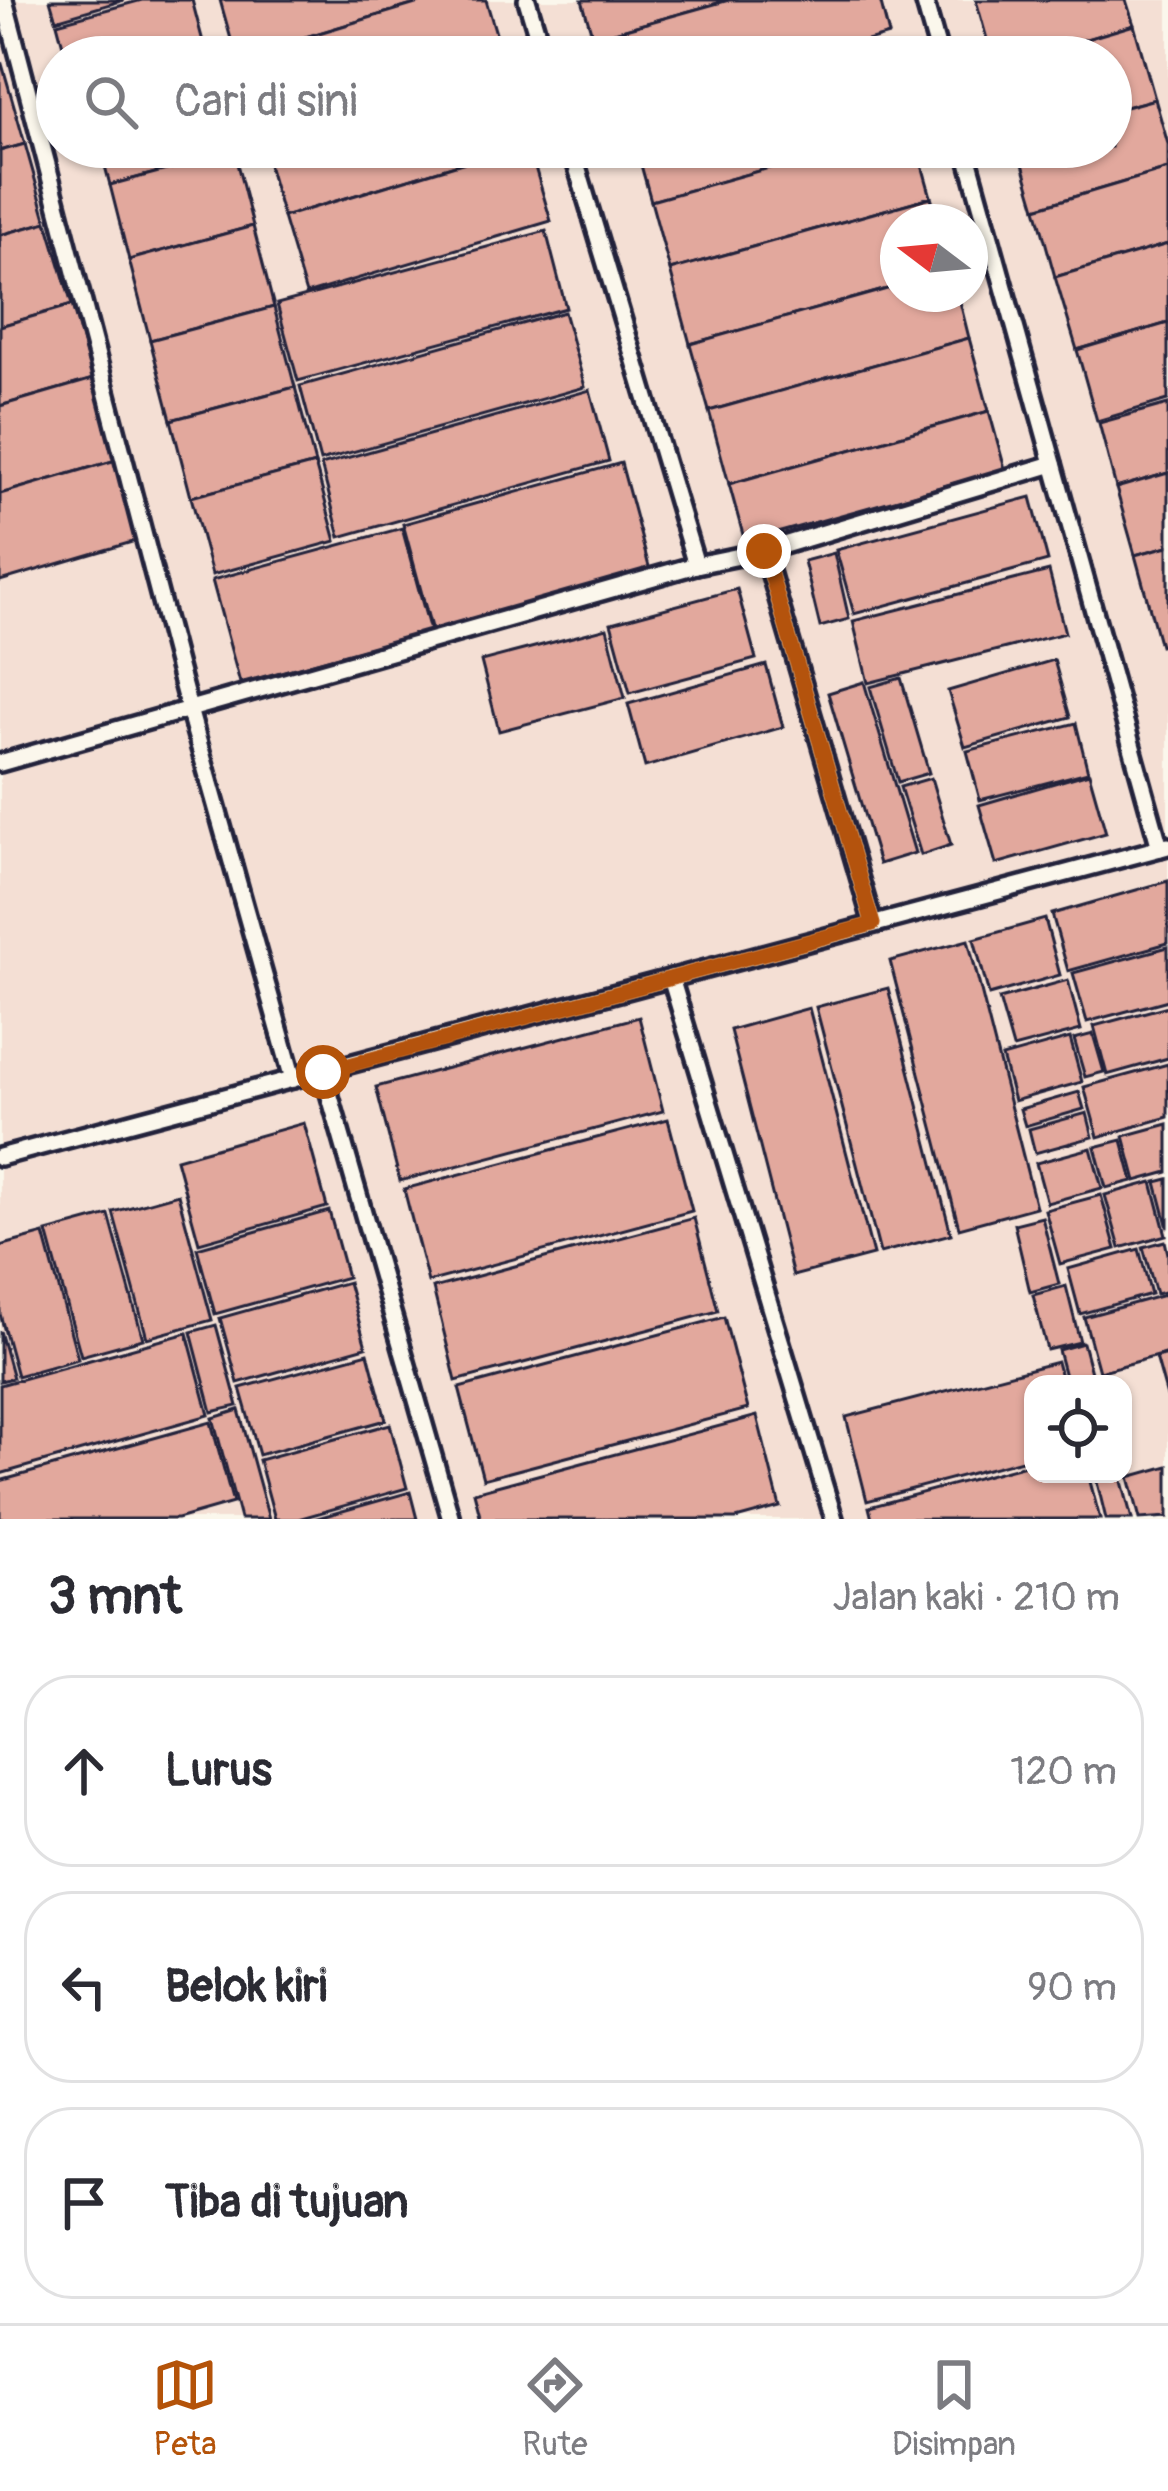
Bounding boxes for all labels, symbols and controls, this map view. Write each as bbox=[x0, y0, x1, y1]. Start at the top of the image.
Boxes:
search box bbox=[36, 36, 1132, 168]
icon: search bbox=[78, 69, 144, 135]
text: Cari di sini bbox=[174, 74, 358, 130]
north arrow bbox=[880, 204, 988, 312]
route end bbox=[737, 524, 791, 578]
route start bbox=[296, 1045, 350, 1099]
map controls bbox=[1024, 1375, 1132, 1483]
button: locate bbox=[1024, 1375, 1132, 1483]
text: 3 mnt bbox=[48, 1565, 182, 1629]
text: Jalan kaki · 210 m bbox=[832, 1573, 1120, 1622]
icon: ahead bbox=[51, 1738, 117, 1804]
text: Lurus bbox=[165, 1743, 272, 1799]
text: 120 m bbox=[1010, 1747, 1117, 1796]
icon: left bbox=[51, 1954, 117, 2020]
text: Belok kiri bbox=[165, 1959, 327, 2015]
text: 90 m bbox=[1027, 1963, 1117, 2012]
icon: arrive bbox=[51, 2170, 117, 2236]
text: Tiba di tujuan bbox=[165, 2175, 409, 2231]
tab: Peta bbox=[152, 2352, 218, 2465]
tab: Rute bbox=[522, 2352, 588, 2465]
tab: Disimpan bbox=[892, 2352, 1016, 2465]

